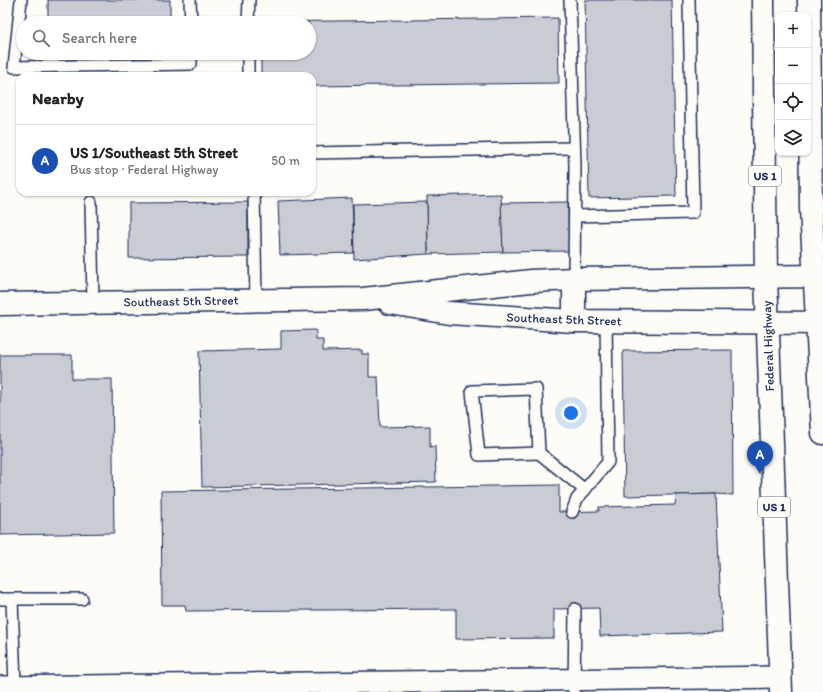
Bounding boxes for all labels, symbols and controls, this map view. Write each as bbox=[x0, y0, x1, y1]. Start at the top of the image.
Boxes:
map controls bbox=[775, 12, 811, 156]
button: + bbox=[775, 12, 811, 48]
search box bbox=[16, 16, 316, 60]
icon: search bbox=[30, 27, 52, 49]
text: Search here bbox=[62, 29, 137, 47]
button: − bbox=[775, 48, 811, 84]
button: locate bbox=[775, 84, 811, 120]
text: Nearby bbox=[32, 88, 84, 108]
button: layers bbox=[775, 120, 811, 156]
text: US 1/Southeast 5th Street bbox=[70, 144, 238, 162]
text: A bbox=[41, 153, 49, 168]
text: 50 m bbox=[271, 153, 300, 168]
text: Bus stop · Federal Highway bbox=[70, 162, 218, 177]
road number: US 1 bbox=[749, 166, 781, 186]
street label: Southeast 5th Street bbox=[123, 292, 239, 310]
street label: Federal Highway bbox=[759, 300, 777, 392]
street label: Southeast 5th Street bbox=[506, 309, 622, 329]
your location bbox=[561, 403, 581, 423]
pin: A bbox=[747, 441, 773, 474]
road number: US 1 bbox=[758, 497, 790, 517]

